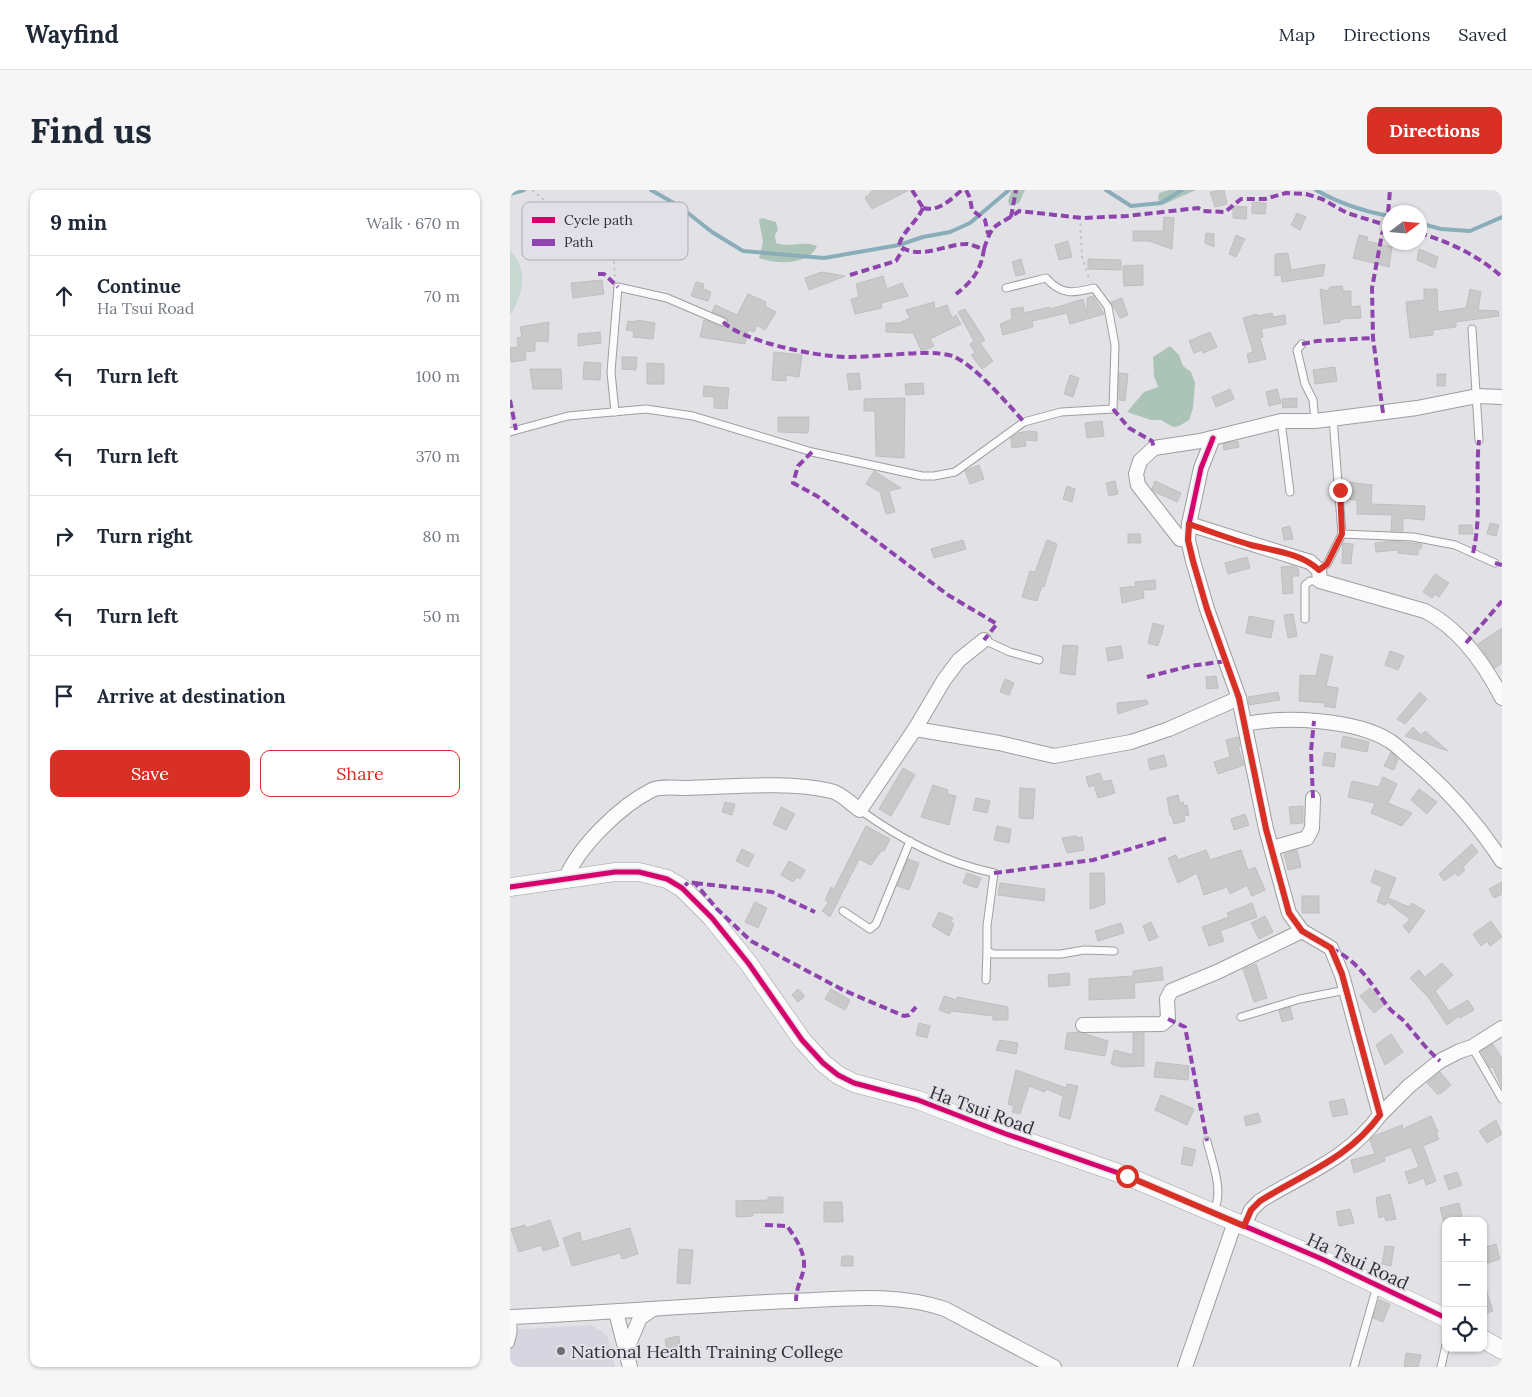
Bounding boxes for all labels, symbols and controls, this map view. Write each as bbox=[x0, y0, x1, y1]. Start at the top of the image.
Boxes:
text: Wayfind bbox=[25, 19, 119, 50]
text: Map bbox=[1279, 23, 1315, 46]
text: Directions bbox=[1343, 23, 1430, 46]
text: Saved bbox=[1458, 23, 1507, 46]
button: Directions bbox=[1367, 107, 1502, 154]
text: Find us bbox=[30, 108, 152, 153]
legend bbox=[522, 202, 688, 260]
north arrow bbox=[1382, 205, 1427, 250]
text: 9 min bbox=[50, 209, 107, 236]
text: Cycle path bbox=[564, 211, 633, 229]
text: Walk · 670 m bbox=[366, 213, 460, 233]
text: Path bbox=[564, 233, 593, 251]
text: Continue bbox=[97, 274, 181, 298]
icon: ahead bbox=[50, 282, 78, 310]
text: 70 m bbox=[424, 286, 460, 306]
text: Ha Tsui Road bbox=[97, 298, 194, 318]
icon: left bbox=[50, 362, 78, 390]
text: Turn left bbox=[97, 364, 178, 388]
text: 100 m bbox=[416, 366, 460, 386]
icon: left bbox=[50, 442, 78, 470]
text: Turn left bbox=[97, 444, 178, 468]
text: 370 m bbox=[416, 446, 460, 466]
route end bbox=[1329, 479, 1352, 502]
icon: right bbox=[50, 522, 78, 550]
text: Turn right bbox=[97, 524, 193, 548]
text: 80 m bbox=[423, 526, 460, 546]
icon: left bbox=[50, 602, 78, 630]
text: Turn left bbox=[97, 604, 178, 628]
text: 50 m bbox=[423, 606, 460, 626]
icon: arrive bbox=[50, 682, 78, 710]
text: Arrive at destination bbox=[97, 684, 286, 708]
button: Save bbox=[50, 750, 250, 797]
button: Share bbox=[260, 750, 460, 797]
street label: Ha Tsui Road bbox=[927, 1080, 1038, 1140]
route start bbox=[1116, 1165, 1139, 1188]
map controls bbox=[1442, 1217, 1487, 1352]
button: + bbox=[1442, 1217, 1487, 1262]
street label: Ha Tsui Road bbox=[1303, 1227, 1413, 1295]
button: − bbox=[1442, 1262, 1487, 1307]
button: locate bbox=[1442, 1307, 1487, 1352]
place label: National Health Training College bbox=[571, 1340, 844, 1363]
marker: National Health Training College bbox=[555, 1345, 567, 1357]

